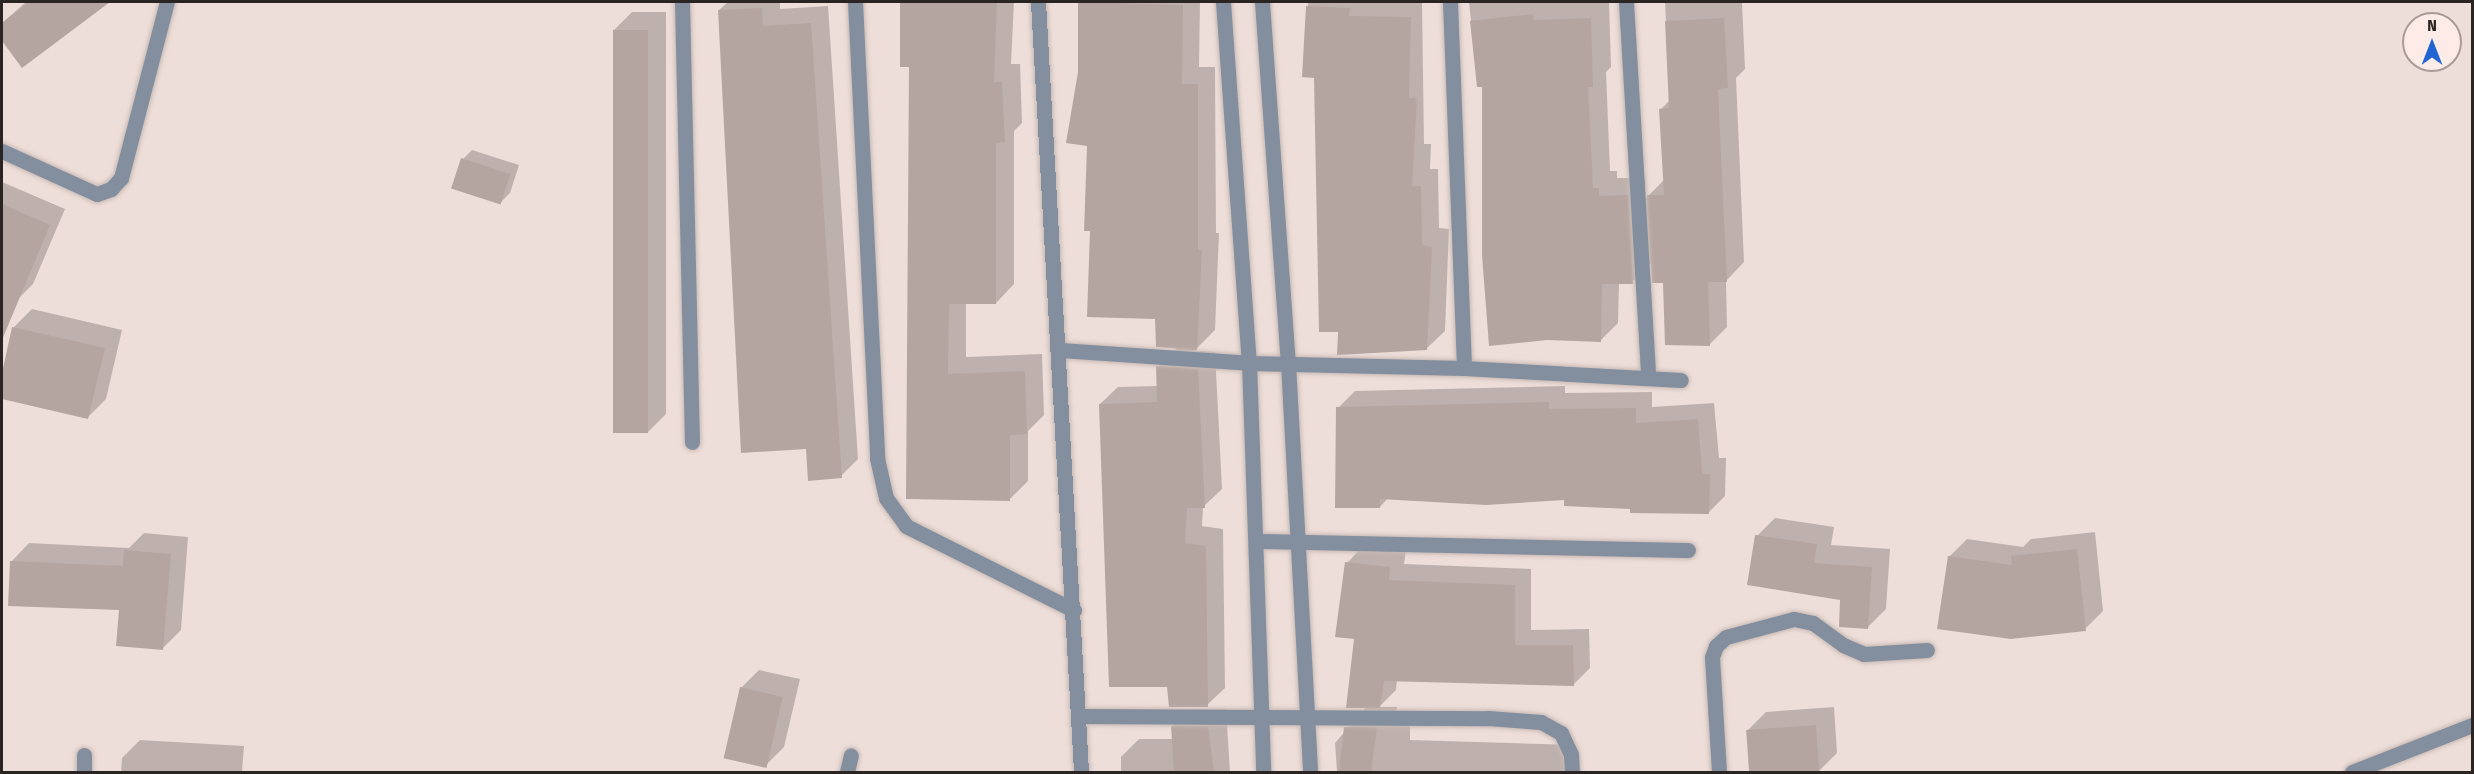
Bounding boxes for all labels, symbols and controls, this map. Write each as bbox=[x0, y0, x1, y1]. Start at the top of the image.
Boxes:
north arrow bbox=[2402, 12, 2462, 72]
text: N bbox=[2427, 16, 2437, 35]

